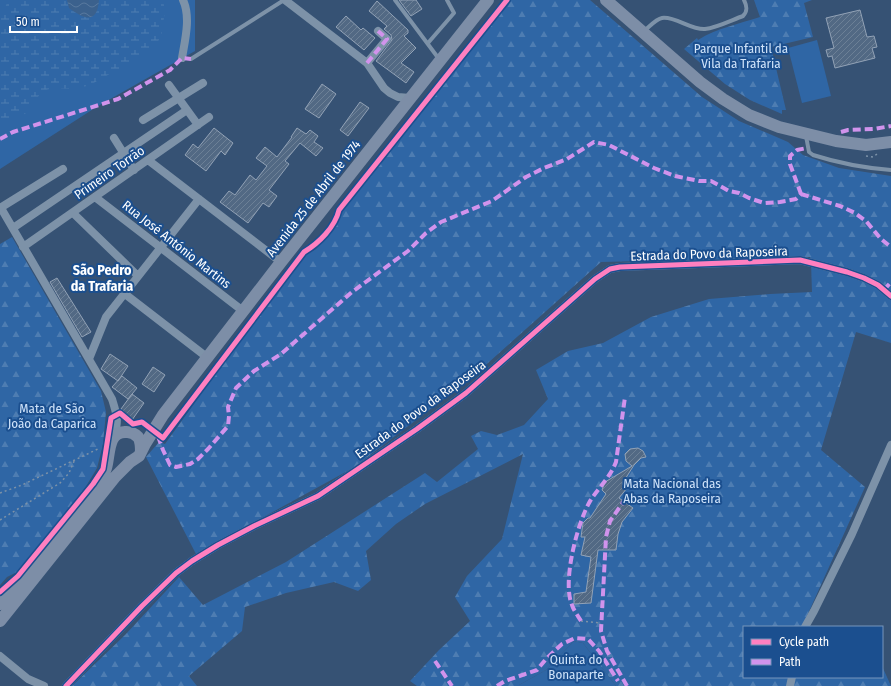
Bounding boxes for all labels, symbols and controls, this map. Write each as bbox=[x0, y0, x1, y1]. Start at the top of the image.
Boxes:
scale bar bbox=[10, 8, 77, 34]
text: 50 m bbox=[16, 15, 40, 29]
park label: Parque Infantil da Vila da Trafaria bbox=[694, 41, 788, 71]
street label: Avenida 25 de Abril de 1974 bbox=[263, 137, 363, 259]
street label: Primeiro Torrão bbox=[71, 143, 147, 202]
street label: Rua José António Martins bbox=[120, 197, 234, 292]
street label: Estrada do Povo da Raposeira bbox=[630, 243, 788, 264]
district label: São Pedro da Trafaria bbox=[71, 262, 133, 295]
street label: Estrada do Povo da Raposeira bbox=[352, 357, 488, 462]
park label: Mata de São João da Caparica bbox=[8, 401, 96, 431]
park label: Mata Nacional das Abas da Raposeira bbox=[623, 476, 721, 506]
legend bbox=[743, 626, 883, 678]
text: Cycle path bbox=[779, 635, 829, 649]
park label: Quinta do Bonaparte bbox=[548, 652, 604, 682]
text: Path bbox=[779, 655, 801, 669]

